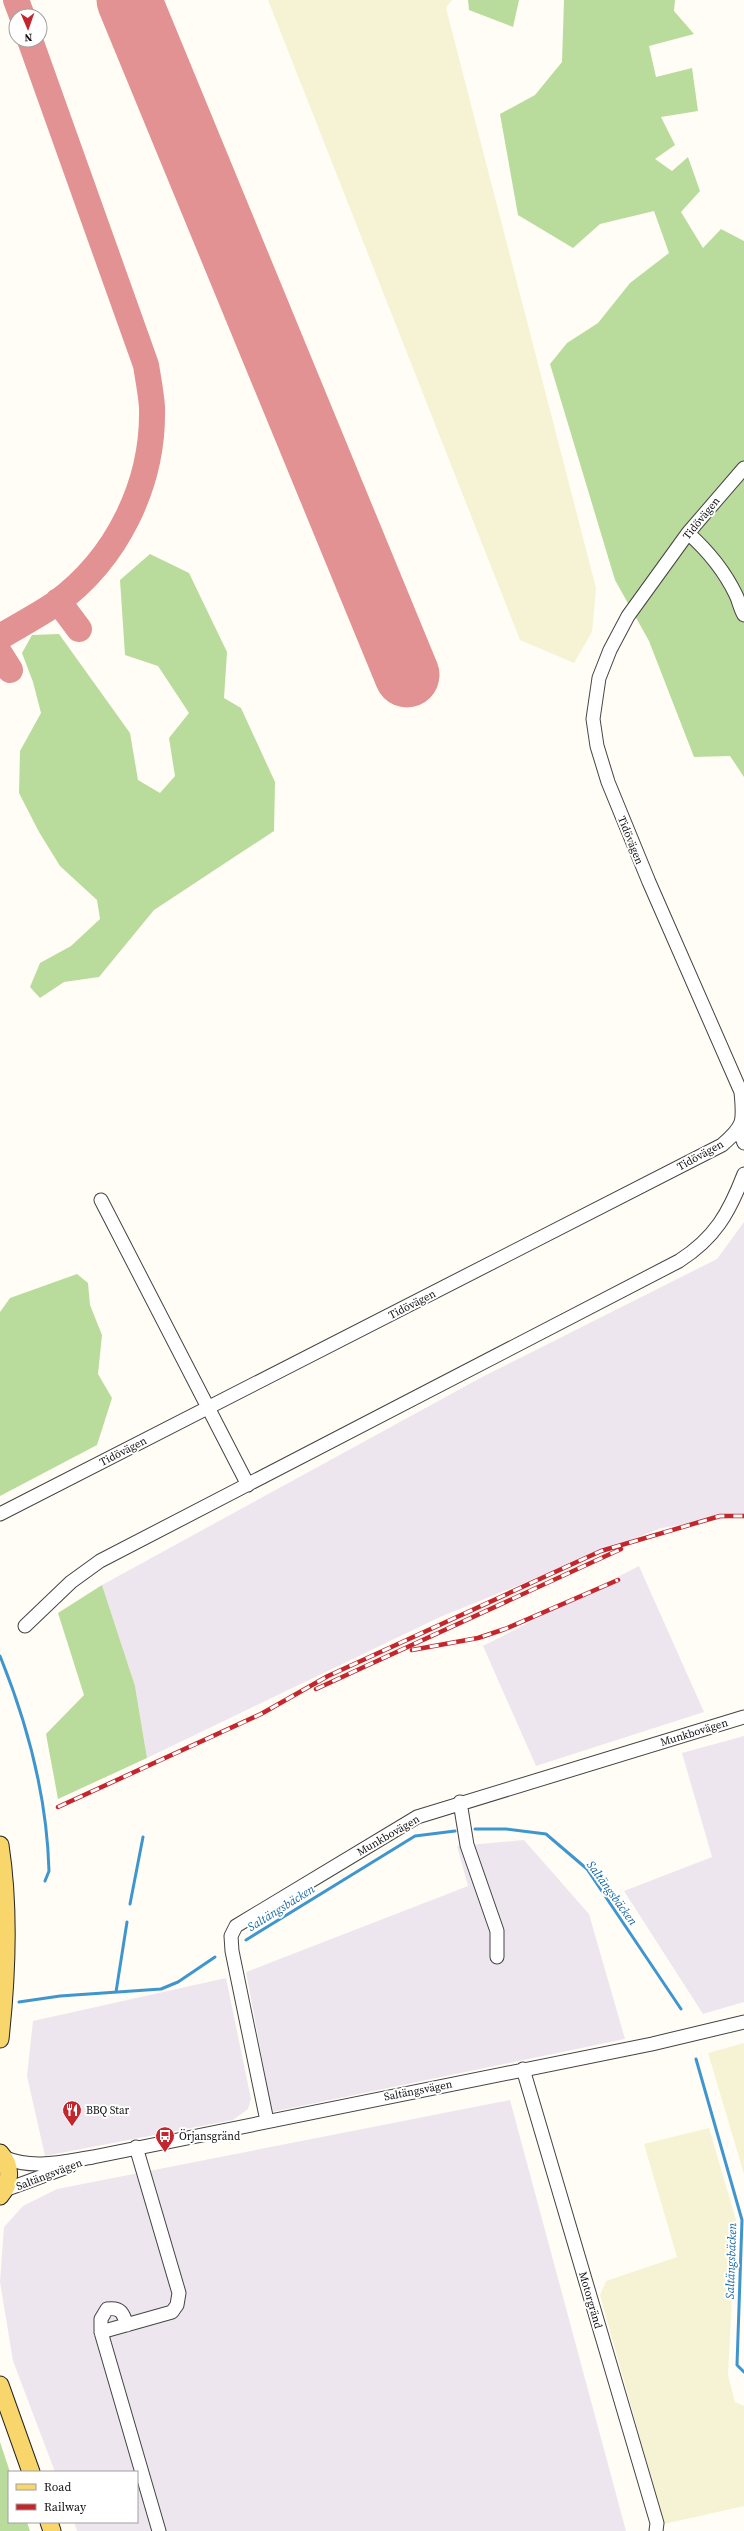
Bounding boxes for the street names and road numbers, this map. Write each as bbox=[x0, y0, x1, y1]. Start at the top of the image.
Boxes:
street label: Tidövägen bbox=[680, 494, 723, 543]
street label: Tidövägen bbox=[614, 814, 647, 867]
street label: Tidövägen bbox=[674, 1136, 726, 1174]
street label: Tidövägen bbox=[386, 1286, 439, 1323]
street label: Tidövägen bbox=[97, 1433, 150, 1470]
street label: Munkbovägen bbox=[659, 1715, 730, 1750]
street label: Munkbovägen bbox=[354, 1811, 423, 1859]
street label: Saltängsvägen bbox=[383, 2076, 454, 2104]
street label: Saltängsvägen bbox=[14, 2155, 85, 2194]
street label: Motorgränd bbox=[575, 2270, 606, 2331]

